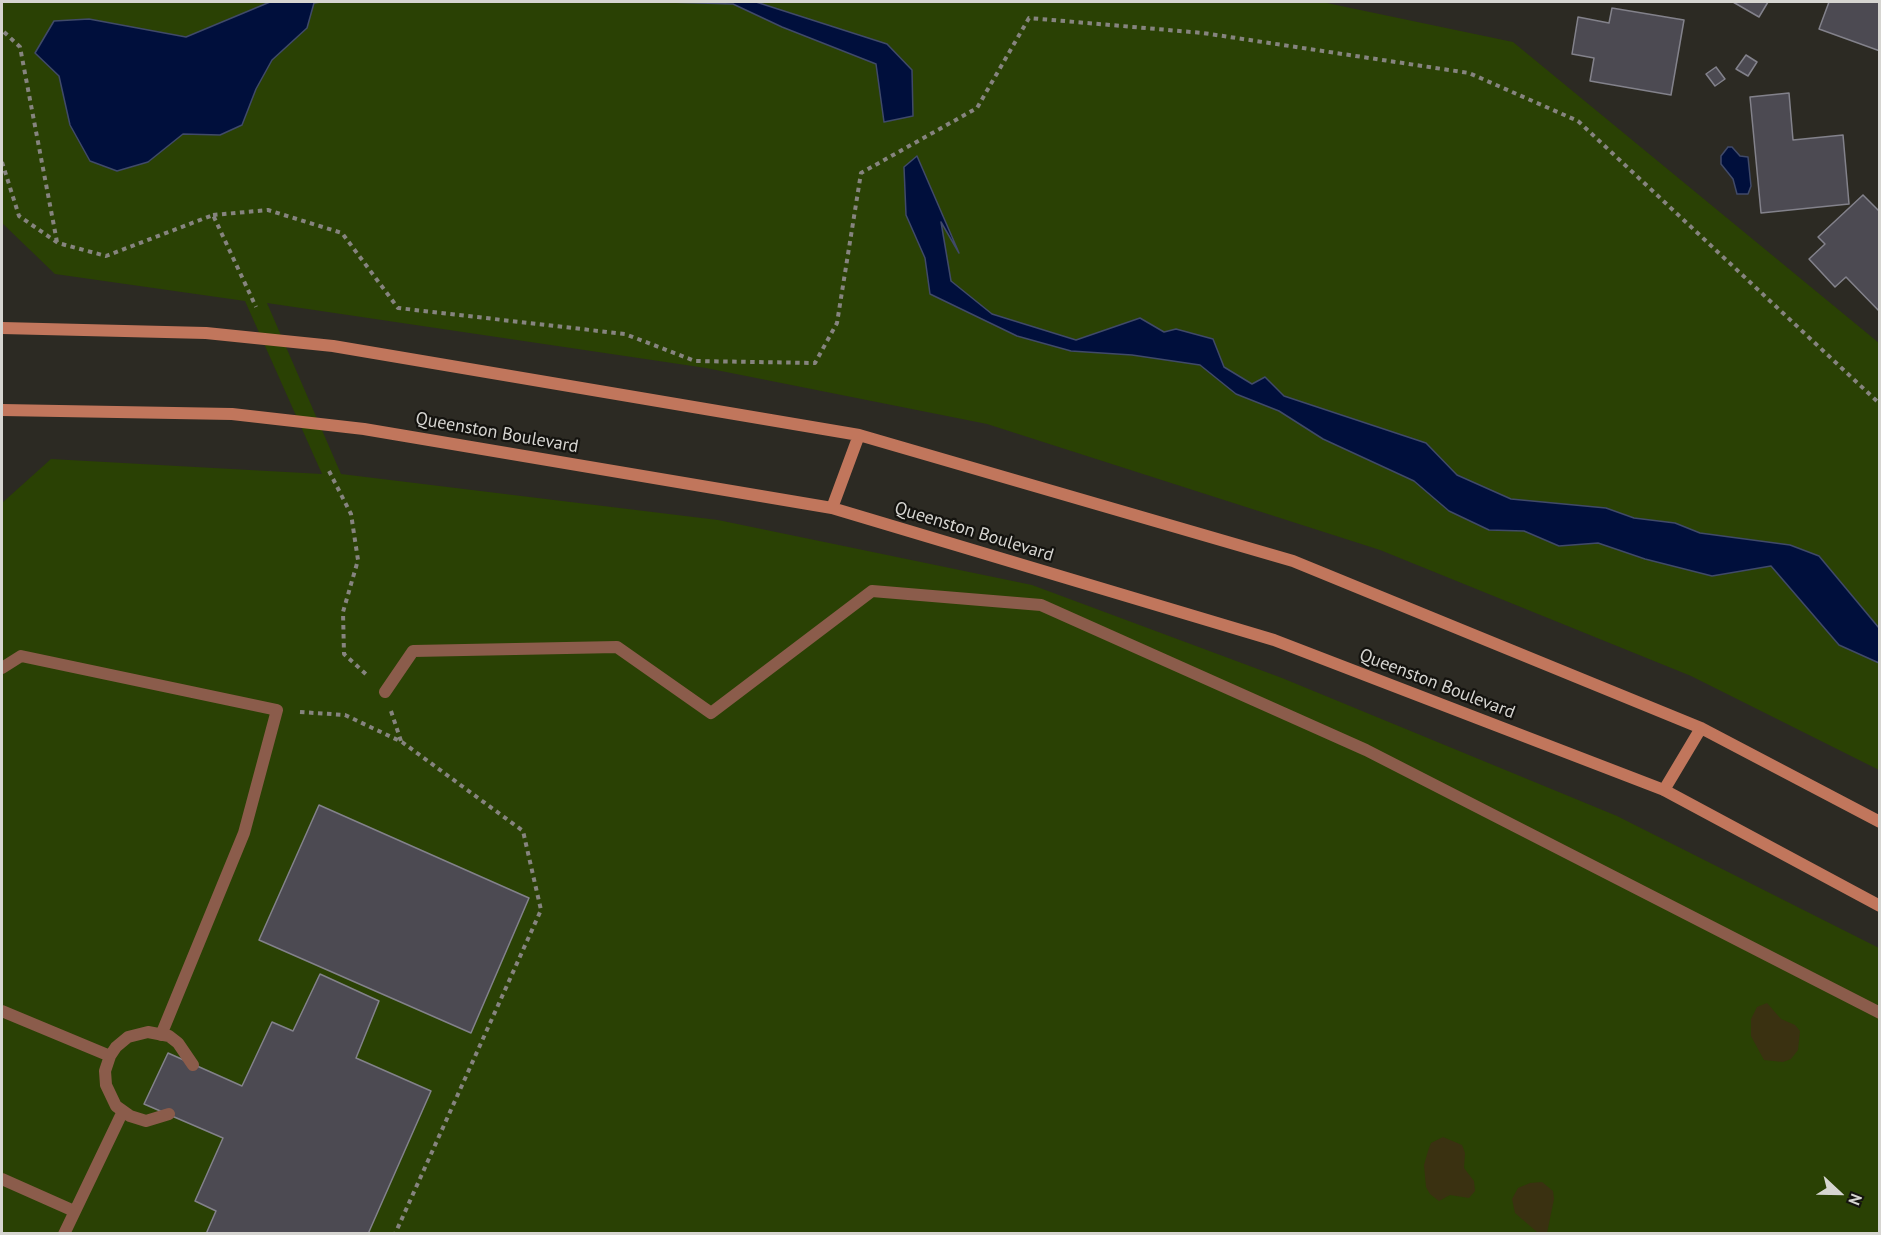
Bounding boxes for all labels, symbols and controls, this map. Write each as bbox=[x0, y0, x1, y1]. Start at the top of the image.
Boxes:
street label: Queenston Boulevard bbox=[414, 408, 580, 458]
street label: Queenston Boulevard bbox=[892, 498, 1056, 566]
street label: Queenston Boulevard bbox=[1356, 644, 1518, 724]
north arrow bbox=[1809, 1163, 1869, 1223]
text: N bbox=[1844, 1191, 1867, 1208]

